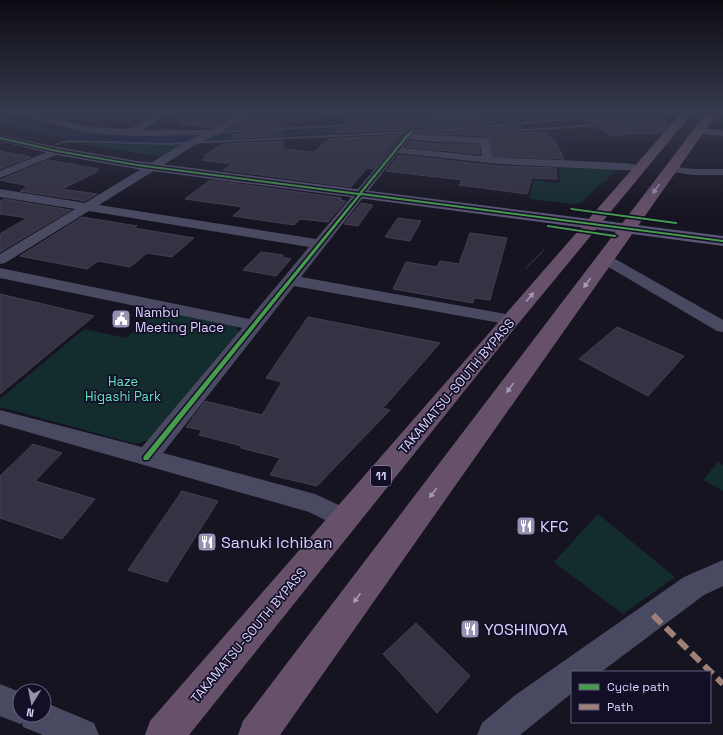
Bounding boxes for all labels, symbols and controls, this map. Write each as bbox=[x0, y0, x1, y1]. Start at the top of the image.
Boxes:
one-way arrow bbox=[652, 183, 660, 194]
one-way arrow bbox=[583, 278, 591, 289]
one-way arrow bbox=[526, 292, 535, 303]
place label: Nambu Meeting Place bbox=[135, 304, 224, 336]
public building icon: Nambu Meeting Place bbox=[110, 308, 132, 330]
street label: TAKAMATSU-SOUTH BYPASS bbox=[395, 315, 518, 458]
park label: Haze Higashi Park bbox=[85, 373, 161, 405]
one-way arrow bbox=[506, 383, 514, 394]
road number: 11 bbox=[371, 466, 391, 486]
one-way arrow bbox=[429, 488, 438, 499]
restaurant icon: KFC bbox=[515, 515, 537, 537]
place label: KFC bbox=[540, 516, 569, 537]
restaurant icon: Sanuki Ichiban bbox=[196, 531, 218, 553]
place label: Sanuki Ichiban bbox=[221, 532, 333, 553]
street label: TAKAMATSU-SOUTH BYPASS bbox=[187, 564, 310, 707]
one-way arrow bbox=[353, 593, 361, 604]
restaurant icon: YOSHINOYA bbox=[459, 618, 481, 640]
place label: YOSHINOYA bbox=[484, 619, 568, 640]
legend bbox=[571, 671, 711, 723]
text: Cycle path bbox=[607, 679, 669, 695]
north arrow bbox=[12, 683, 52, 723]
text: Path bbox=[607, 699, 633, 715]
text: N bbox=[25, 705, 35, 720]

